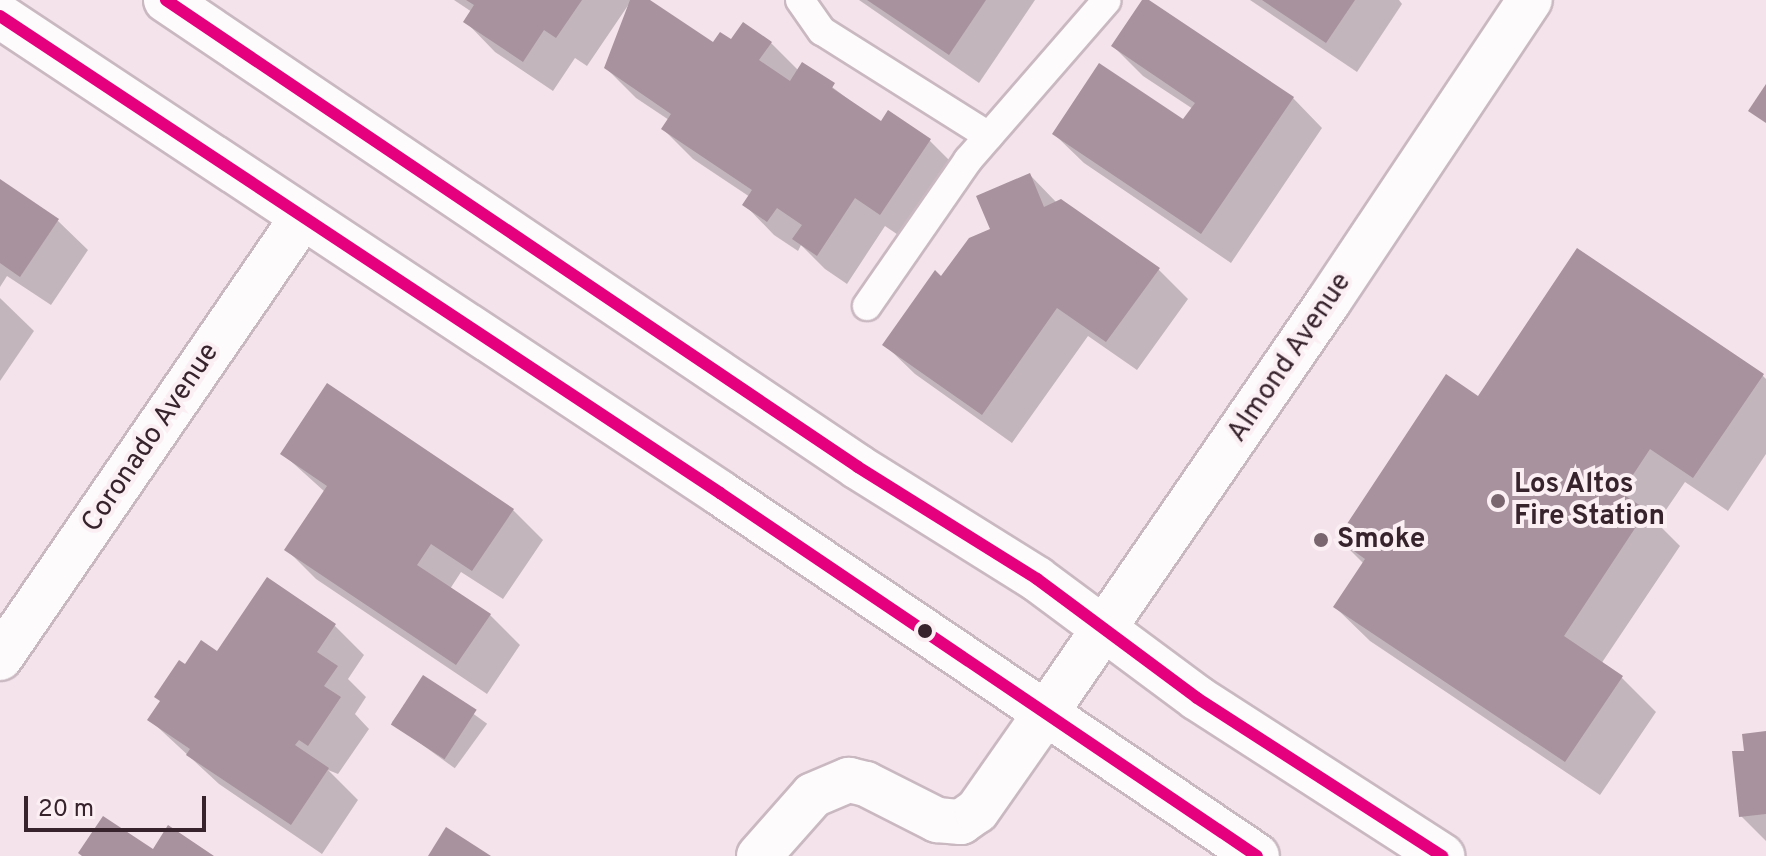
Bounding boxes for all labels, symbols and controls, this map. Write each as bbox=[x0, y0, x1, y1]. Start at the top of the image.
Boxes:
street label: Almond Avenue bbox=[1221, 267, 1359, 449]
street label: Coronado Avenue bbox=[75, 337, 227, 539]
place label: Los Altos Fire Station bbox=[1514, 468, 1665, 534]
marker: Los Altos Fire Station bbox=[1489, 492, 1507, 510]
place label: Smoke bbox=[1337, 523, 1425, 557]
marker: Smoke bbox=[1312, 531, 1330, 549]
unlabelled marker bbox=[917, 623, 933, 639]
scale bar bbox=[28, 780, 210, 830]
text: 20 m bbox=[38, 795, 94, 825]

